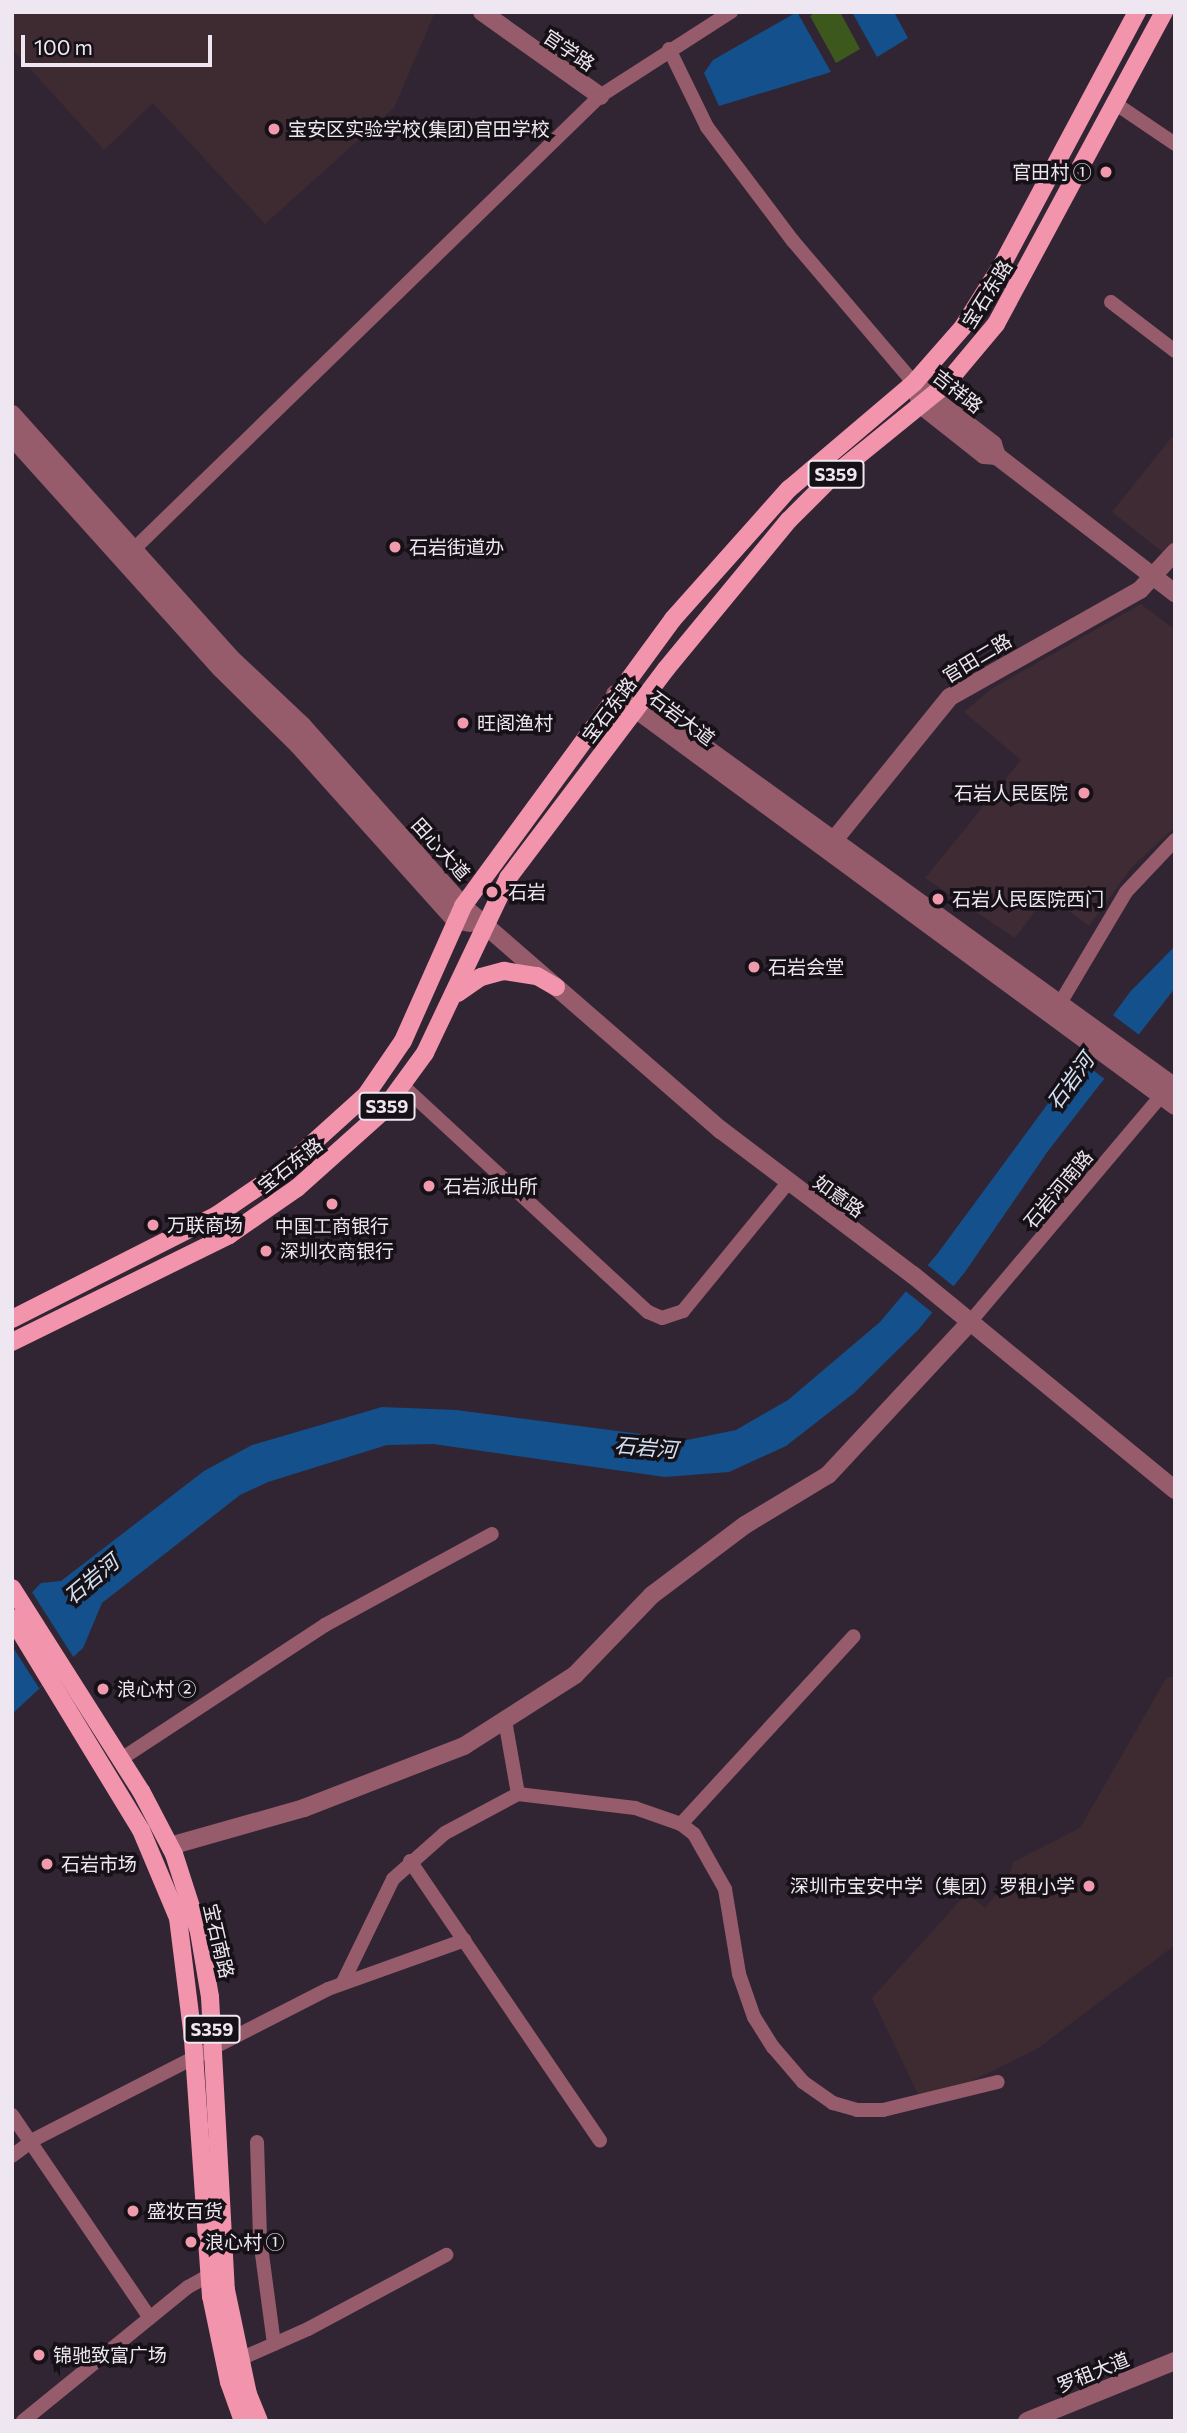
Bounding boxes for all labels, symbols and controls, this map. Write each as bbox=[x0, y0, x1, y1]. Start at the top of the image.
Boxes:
scale bar bbox=[24, 21, 215, 65]
street label: 官学路 bbox=[539, 25, 599, 75]
text: 100 m bbox=[34, 34, 93, 59]
place label: 宝安区实验学校(集团)官田学校 bbox=[288, 118, 550, 140]
marker: 宝安区实验学校(集团)官田学校 bbox=[266, 121, 282, 137]
place label: 官田村 ① bbox=[1012, 161, 1092, 183]
marker: 官田村 ① bbox=[1098, 164, 1114, 180]
street label: 宝石东路 bbox=[957, 256, 1017, 332]
street label: 吉祥路 bbox=[929, 364, 987, 418]
road number: S359 bbox=[806, 460, 866, 488]
place label: 石岩街道办 bbox=[409, 536, 504, 558]
marker: 石岩街道办 bbox=[387, 539, 403, 555]
street label: 官田二路 bbox=[939, 629, 1015, 687]
street label: 宝石东路 bbox=[577, 673, 641, 747]
street label: 石岩大道 bbox=[645, 686, 719, 750]
place label: 旺阁渔村 bbox=[477, 712, 553, 734]
marker: 旺阁渔村 bbox=[455, 715, 471, 731]
place label: 石岩人民医院 bbox=[954, 782, 1068, 804]
marker: 石岩人民医院 bbox=[1074, 783, 1094, 803]
street label: 田心大道 bbox=[407, 813, 475, 885]
place label: 石岩 bbox=[508, 881, 546, 903]
marker: 石岩 bbox=[482, 882, 502, 902]
place label: 石岩人民医院西门 bbox=[952, 888, 1104, 910]
marker: 石岩人民医院西门 bbox=[930, 891, 946, 907]
place label: 石岩会堂 bbox=[768, 956, 844, 978]
marker: 石岩会堂 bbox=[746, 959, 762, 975]
water label: 石岩河 bbox=[1041, 1048, 1099, 1114]
road number: S359 bbox=[357, 1092, 417, 1120]
street label: 宝石东路 bbox=[253, 1133, 327, 1197]
street label: 石岩河南路 bbox=[1019, 1145, 1097, 1233]
street label: 如意路 bbox=[809, 1170, 869, 1222]
place label: 石岩派出所 bbox=[443, 1175, 538, 1197]
marker: 石岩派出所 bbox=[421, 1178, 437, 1194]
marker: 中国工商银行 bbox=[324, 1196, 340, 1212]
place label: 万联商场 bbox=[167, 1214, 243, 1236]
place label: 中国工商银行 bbox=[275, 1215, 389, 1237]
marker: 万联商场 bbox=[145, 1217, 161, 1233]
place label: 深圳农商银行 bbox=[280, 1240, 394, 1262]
marker: 深圳农商银行 bbox=[258, 1243, 274, 1259]
water label: 石岩河 bbox=[614, 1432, 678, 1462]
water label: 石岩河 bbox=[59, 1549, 123, 1609]
place label: 浪心村 ② bbox=[117, 1678, 197, 1700]
marker: 浪心村 ② bbox=[95, 1681, 111, 1697]
place label: 石岩市场 bbox=[61, 1853, 137, 1875]
marker: 石岩市场 bbox=[39, 1856, 55, 1872]
place label: 深圳市宝安中学（集团）罗租小学 bbox=[790, 1875, 1075, 1897]
marker: 深圳市宝安中学（集团）罗租小学 bbox=[1081, 1878, 1097, 1894]
street label: 宝石南路 bbox=[199, 1901, 239, 1981]
road number: S359 bbox=[182, 2014, 242, 2043]
place label: 盛妆百货 bbox=[147, 2200, 223, 2222]
marker: 盛妆百货 bbox=[125, 2203, 141, 2219]
place label: 浪心村 ① bbox=[205, 2231, 285, 2253]
marker: 浪心村 ① bbox=[183, 2234, 199, 2250]
place label: 锦驰致富广场 bbox=[53, 2344, 167, 2366]
marker: 锦驰致富广场 bbox=[31, 2347, 47, 2363]
street label: 罗租大道 bbox=[1053, 2347, 1133, 2397]

